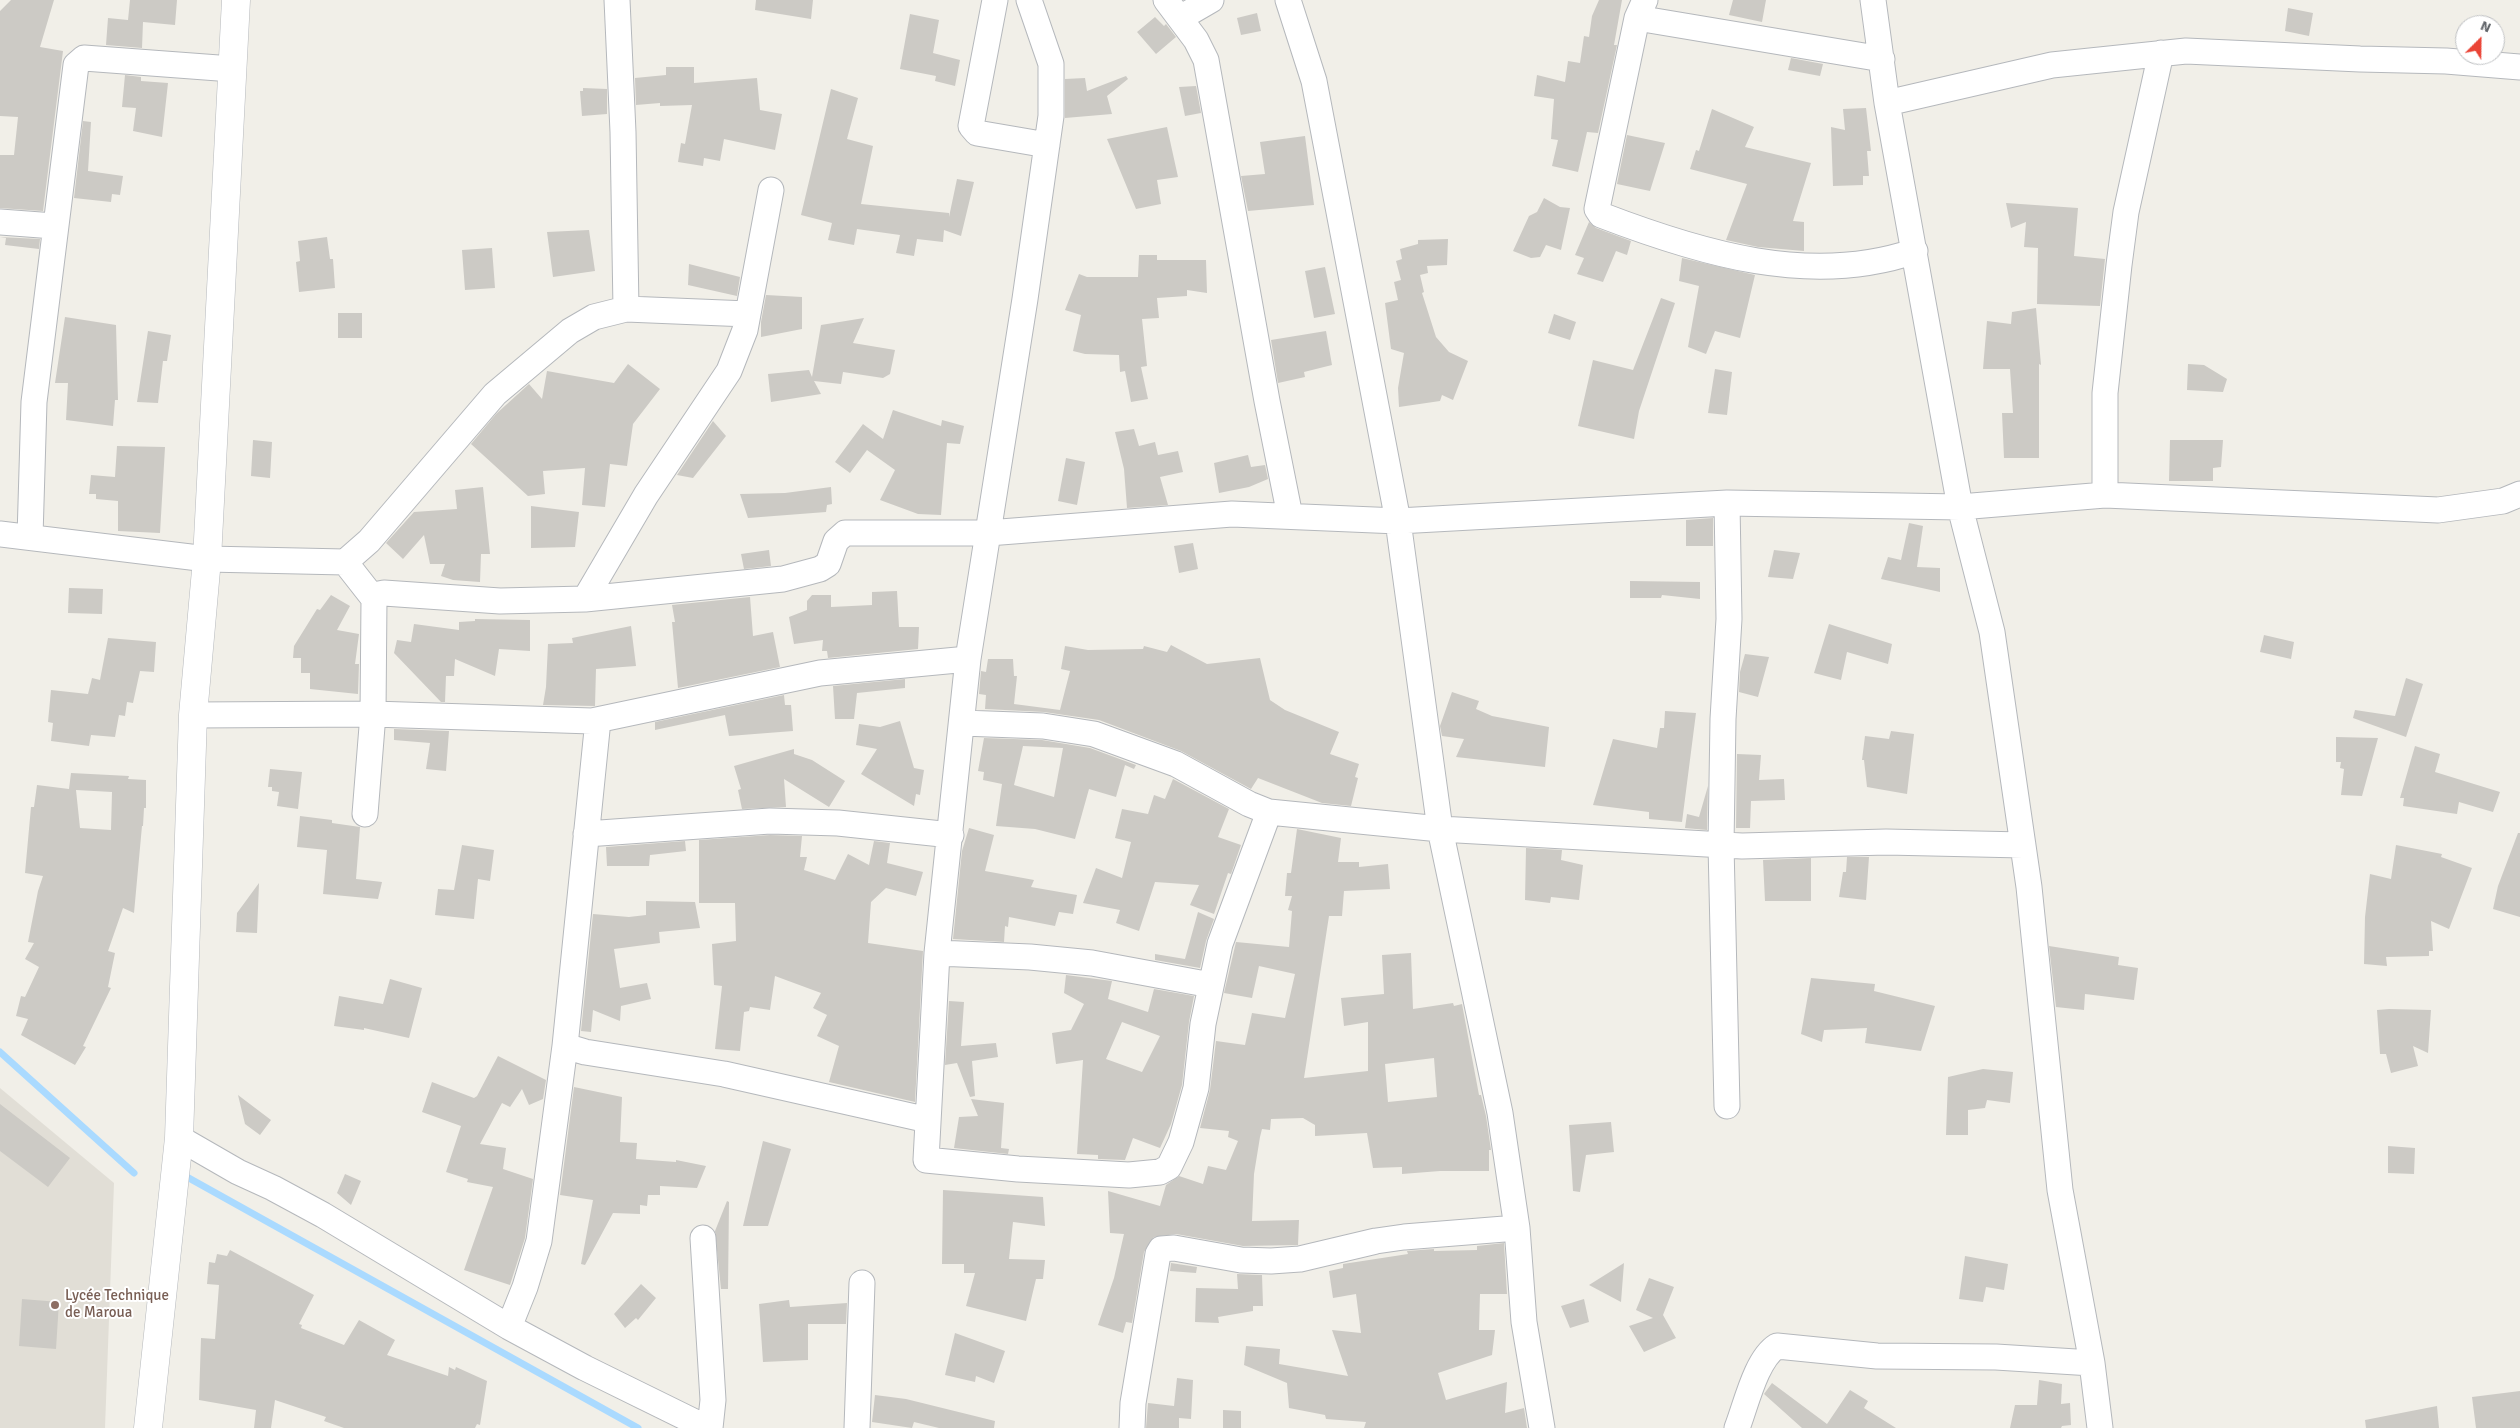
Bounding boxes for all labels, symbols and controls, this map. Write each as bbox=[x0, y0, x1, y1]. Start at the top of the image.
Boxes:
north arrow bbox=[2455, 15, 2505, 65]
text: N bbox=[2478, 17, 2493, 36]
place label: Lycée Technique de Maroua bbox=[65, 1287, 169, 1322]
marker: Lycée Technique de Maroua bbox=[49, 1299, 61, 1311]

